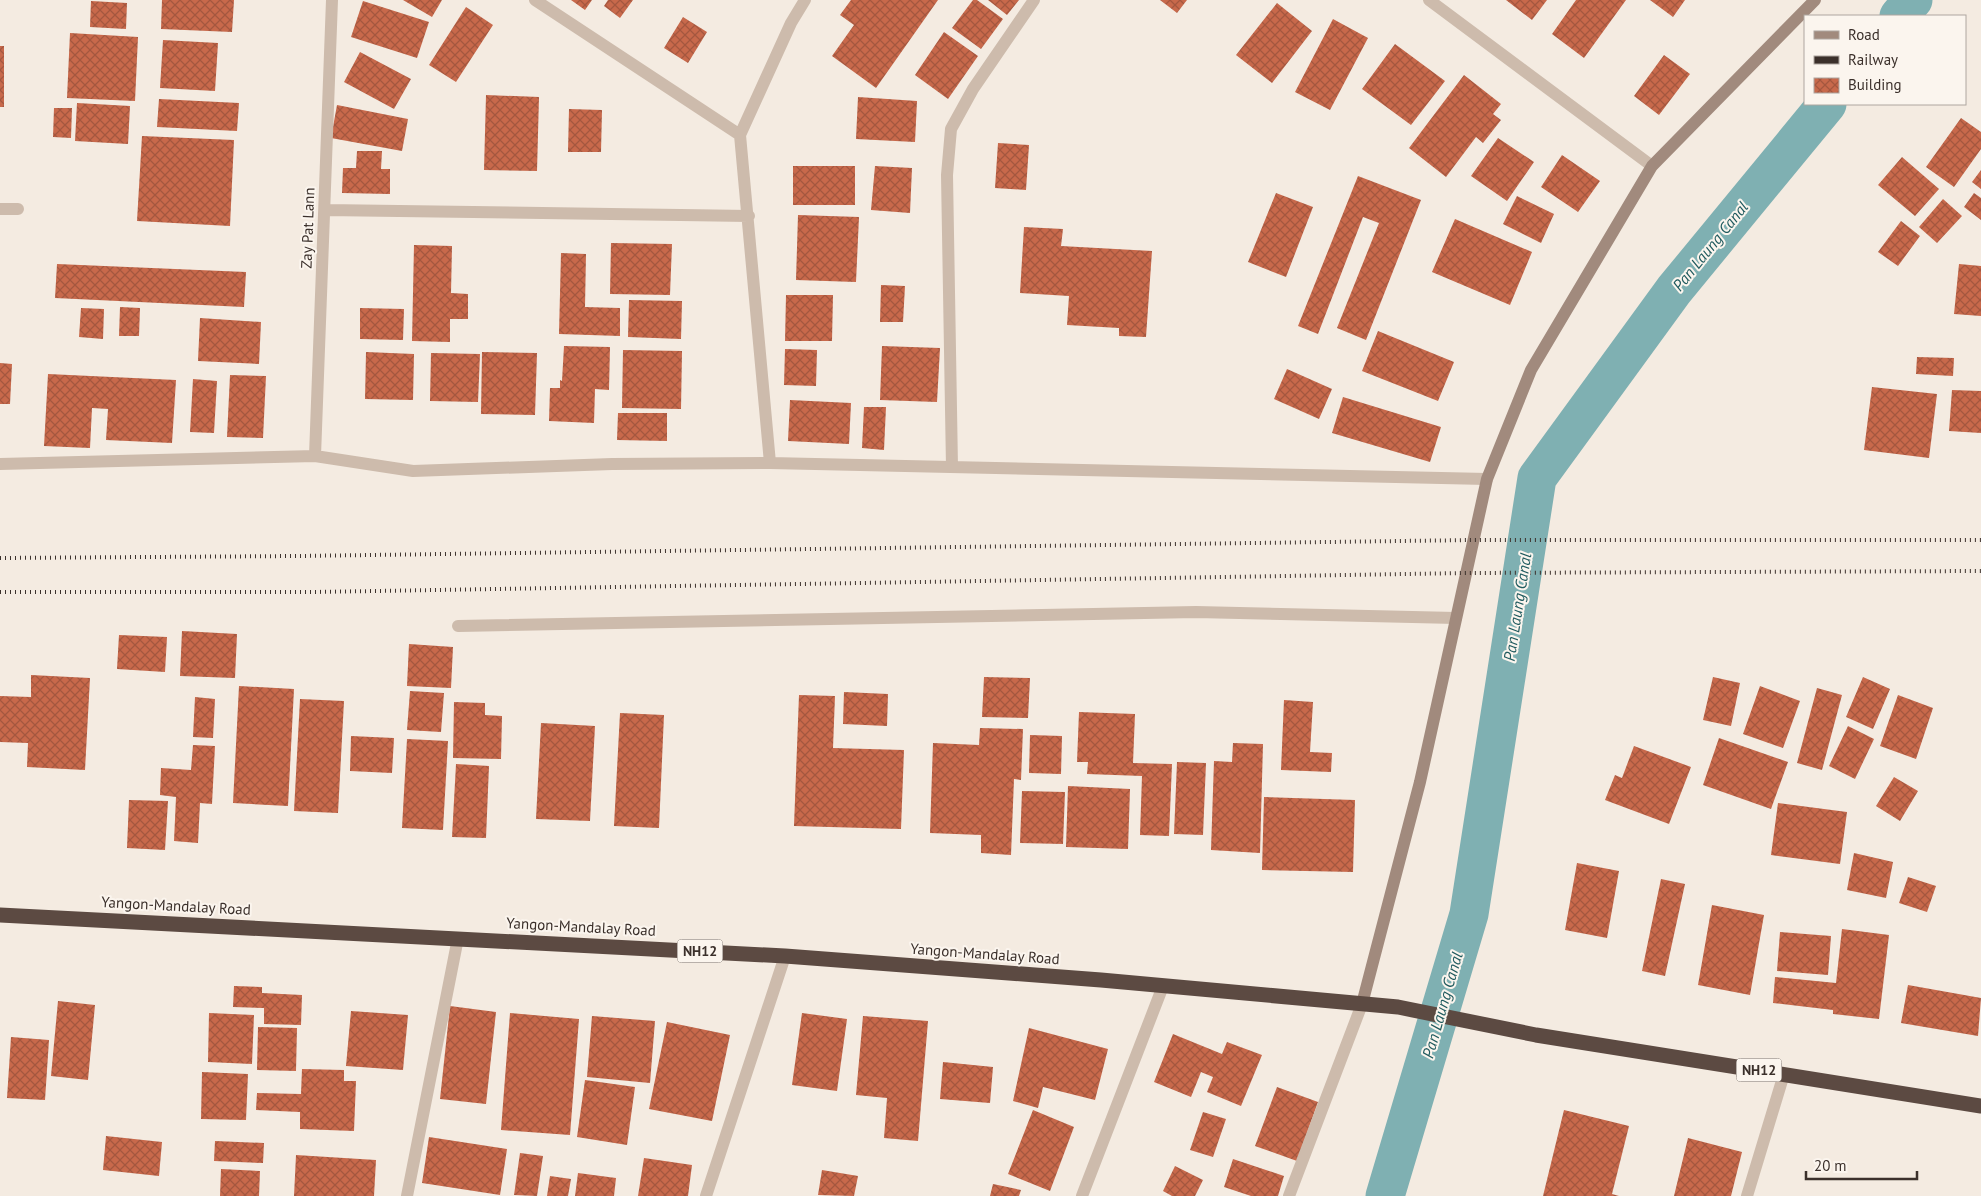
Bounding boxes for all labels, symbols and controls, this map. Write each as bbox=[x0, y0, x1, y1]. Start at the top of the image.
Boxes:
legend bbox=[1804, 15, 1966, 105]
text: Road bbox=[1848, 25, 1880, 44]
text: Railway bbox=[1848, 50, 1898, 69]
text: Building bbox=[1848, 75, 1902, 94]
street label: Zay Pat Lann bbox=[297, 187, 318, 269]
water label: Pan Laung Canal bbox=[1668, 197, 1753, 295]
water label: Pan Laung Canal bbox=[1499, 551, 1536, 663]
street label: Yangon-Mandalay Road bbox=[101, 892, 251, 919]
street label: Yangon-Mandalay Road bbox=[506, 913, 656, 940]
road number: NH12 bbox=[678, 939, 722, 962]
street label: Yangon-Mandalay Road bbox=[910, 939, 1060, 968]
water label: Pan Laung Canal bbox=[1417, 949, 1467, 1060]
road number: NH12 bbox=[1736, 1058, 1782, 1082]
scale bar bbox=[1806, 1148, 1917, 1180]
text: 20 m bbox=[1814, 1156, 1847, 1175]

